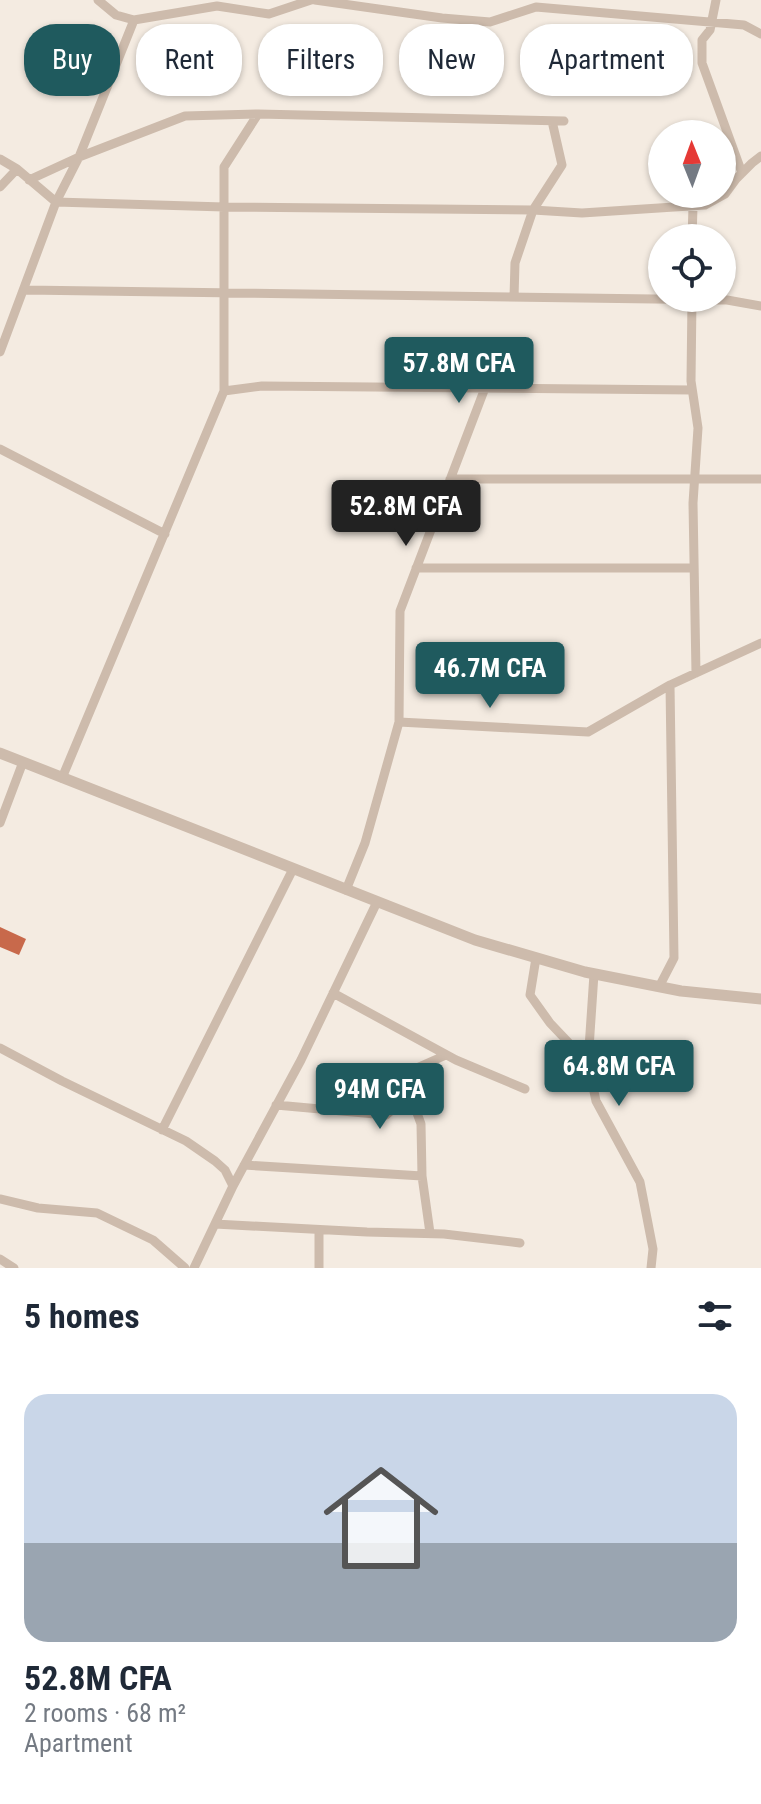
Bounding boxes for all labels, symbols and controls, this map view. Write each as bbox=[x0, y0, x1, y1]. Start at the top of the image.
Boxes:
chip: Buy bbox=[24, 24, 120, 96]
chip: Rent bbox=[136, 24, 242, 96]
chip: Filters bbox=[258, 24, 383, 96]
chip: New bbox=[399, 24, 504, 96]
chip: Apartment bbox=[520, 24, 693, 96]
north arrow bbox=[648, 120, 736, 208]
map controls bbox=[648, 120, 736, 312]
button: locate bbox=[648, 224, 736, 312]
pin: 57.8M CFA bbox=[367, 337, 551, 405]
text: 57.8M CFA bbox=[403, 348, 515, 378]
pin: 52.8M CFA bbox=[314, 480, 498, 548]
text: 52.8M CFA bbox=[350, 491, 462, 521]
pin: 46.7M CFA bbox=[398, 642, 582, 710]
text: 46.7M CFA bbox=[434, 653, 546, 683]
pin: 64.8M CFA bbox=[527, 1040, 711, 1108]
text: 64.8M CFA bbox=[563, 1051, 675, 1081]
pin: 94M CFA bbox=[306, 1063, 454, 1131]
text: 94M CFA bbox=[334, 1074, 426, 1104]
icon: filters bbox=[693, 1294, 737, 1338]
text: 5 homes bbox=[24, 1296, 140, 1336]
icon: home bbox=[309, 1446, 453, 1590]
text: 52.8M CFA bbox=[24, 1658, 172, 1698]
text: 2 rooms · 68 m² bbox=[24, 1698, 186, 1728]
text: Apartment bbox=[24, 1728, 133, 1758]

